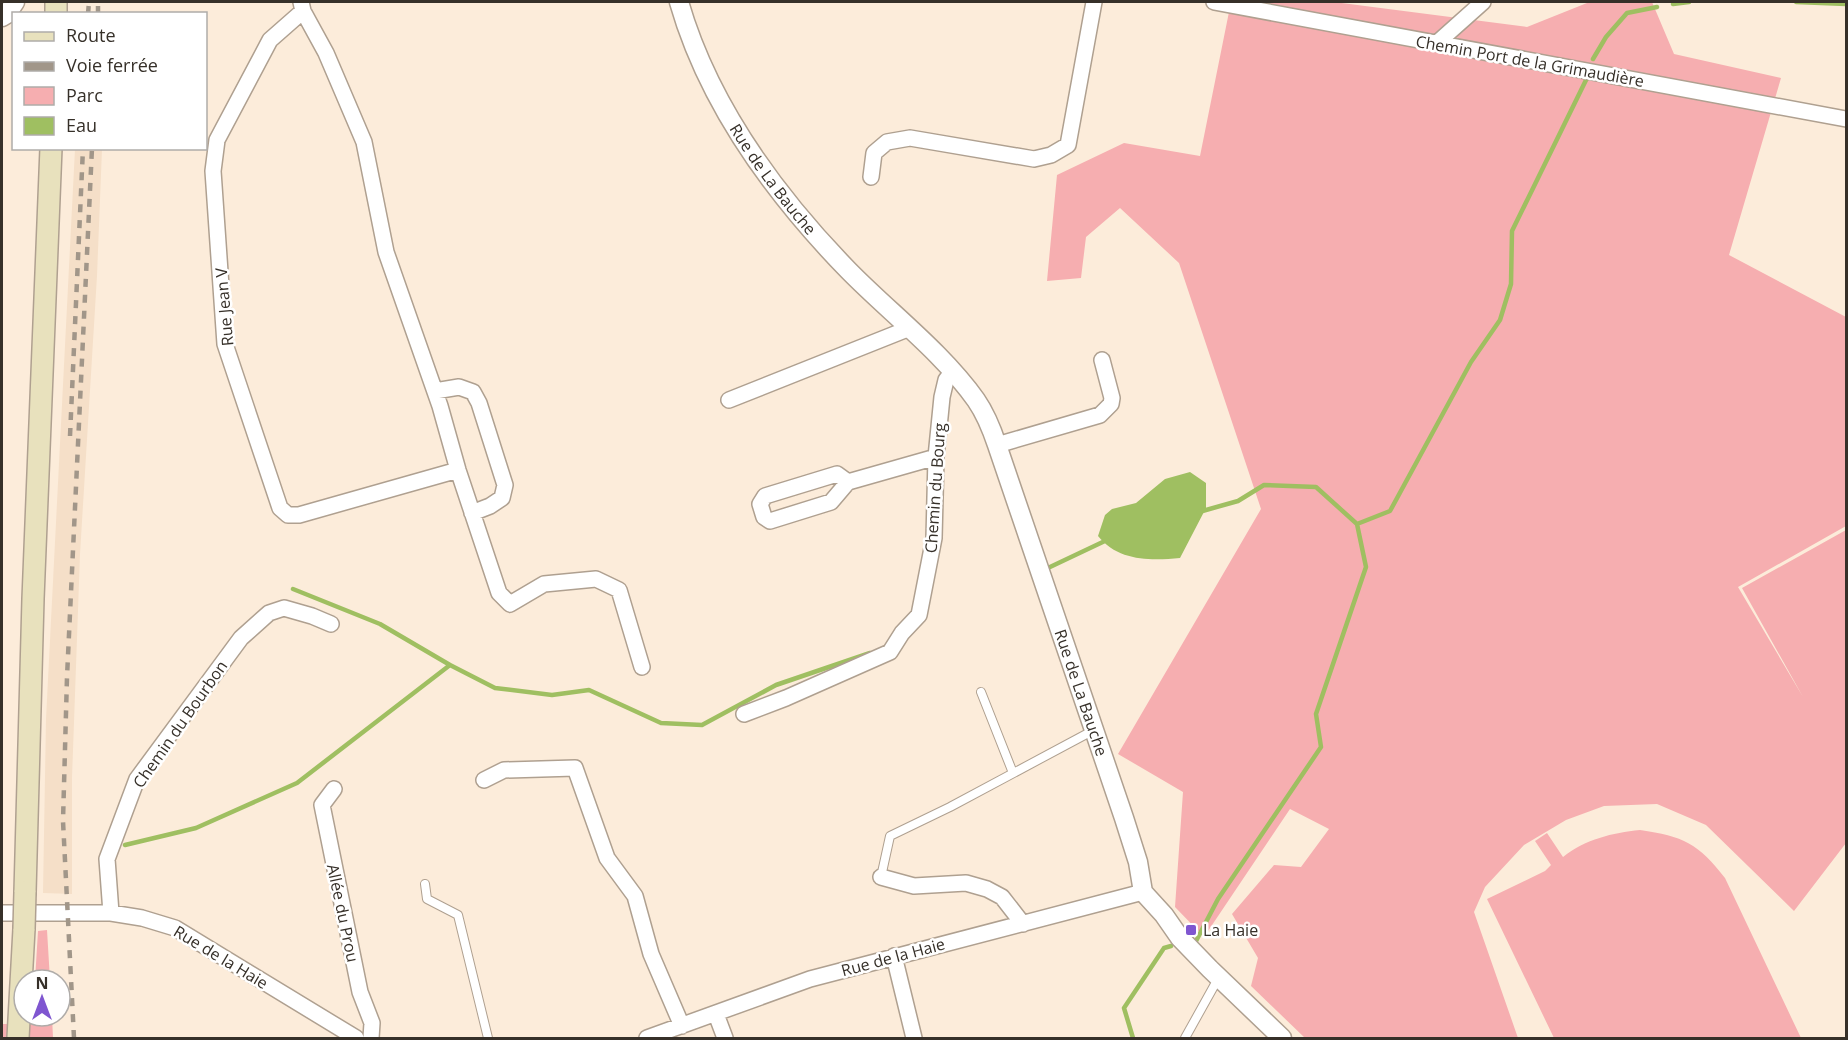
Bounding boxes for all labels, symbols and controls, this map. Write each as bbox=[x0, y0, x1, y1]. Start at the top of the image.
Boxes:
legend bbox=[12, 12, 207, 150]
text: Route bbox=[66, 23, 116, 47]
street label: Chemin Port de la Grimaudière bbox=[1414, 30, 1646, 92]
text: Voie ferrée bbox=[66, 53, 158, 77]
text: Parc bbox=[66, 83, 103, 107]
text: Eau bbox=[66, 113, 97, 137]
street label: Rue de La Bauche bbox=[725, 120, 821, 239]
street label: Rue Jean V bbox=[210, 266, 238, 347]
street label: Chemin du Bourg bbox=[919, 422, 951, 554]
street label: Rue de La Bauche bbox=[1049, 626, 1113, 759]
street label: Chemin du Bourbon bbox=[128, 656, 232, 792]
street label: Allée du Prou bbox=[322, 862, 364, 964]
place label: La Haie bbox=[1203, 919, 1258, 941]
street label: Rue de la Haie bbox=[170, 920, 272, 994]
marker: La Haie bbox=[1184, 923, 1198, 937]
street label: Rue de la Haie bbox=[839, 933, 947, 981]
north arrow bbox=[12, 968, 72, 1028]
text: N bbox=[35, 972, 49, 994]

